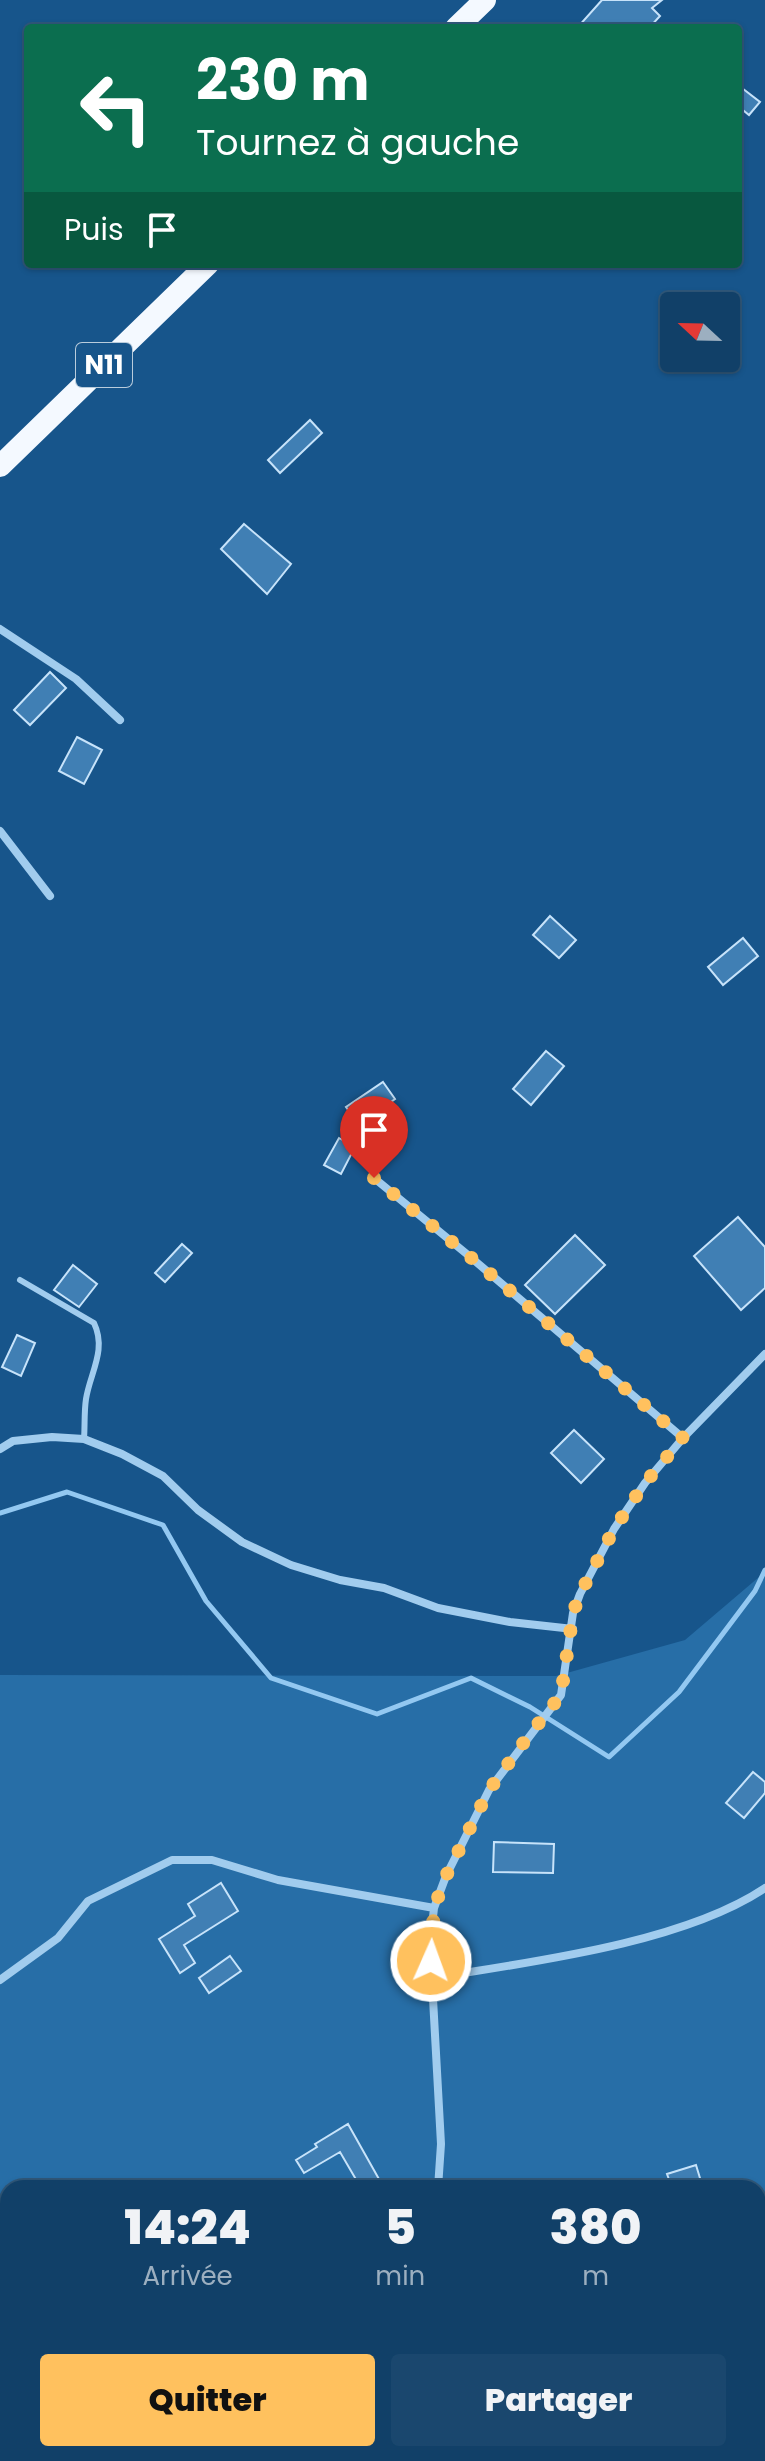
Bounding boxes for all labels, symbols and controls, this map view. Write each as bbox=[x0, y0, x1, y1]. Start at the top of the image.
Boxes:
text: 230 m bbox=[196, 41, 370, 120]
icon: left bbox=[64, 56, 168, 160]
text: Tournez à gauche bbox=[196, 117, 519, 168]
text: Puis bbox=[64, 208, 124, 251]
icon: arrive bbox=[140, 208, 184, 252]
north arrow bbox=[660, 292, 740, 372]
map controls bbox=[660, 292, 740, 372]
road number: N11 bbox=[76, 343, 132, 387]
pin bbox=[340, 1096, 408, 1178]
icon: arrive bbox=[352, 1108, 396, 1152]
position arrow bbox=[389, 1919, 473, 2003]
text: 14:24 bbox=[124, 2194, 251, 2261]
text: 5 bbox=[385, 2194, 416, 2261]
text: 380 bbox=[550, 2194, 642, 2261]
text: Arrivée bbox=[143, 2258, 233, 2294]
text: min bbox=[375, 2258, 425, 2294]
text: m bbox=[582, 2258, 609, 2294]
button: Quitter bbox=[40, 2354, 375, 2446]
button: Partager bbox=[391, 2354, 726, 2446]

